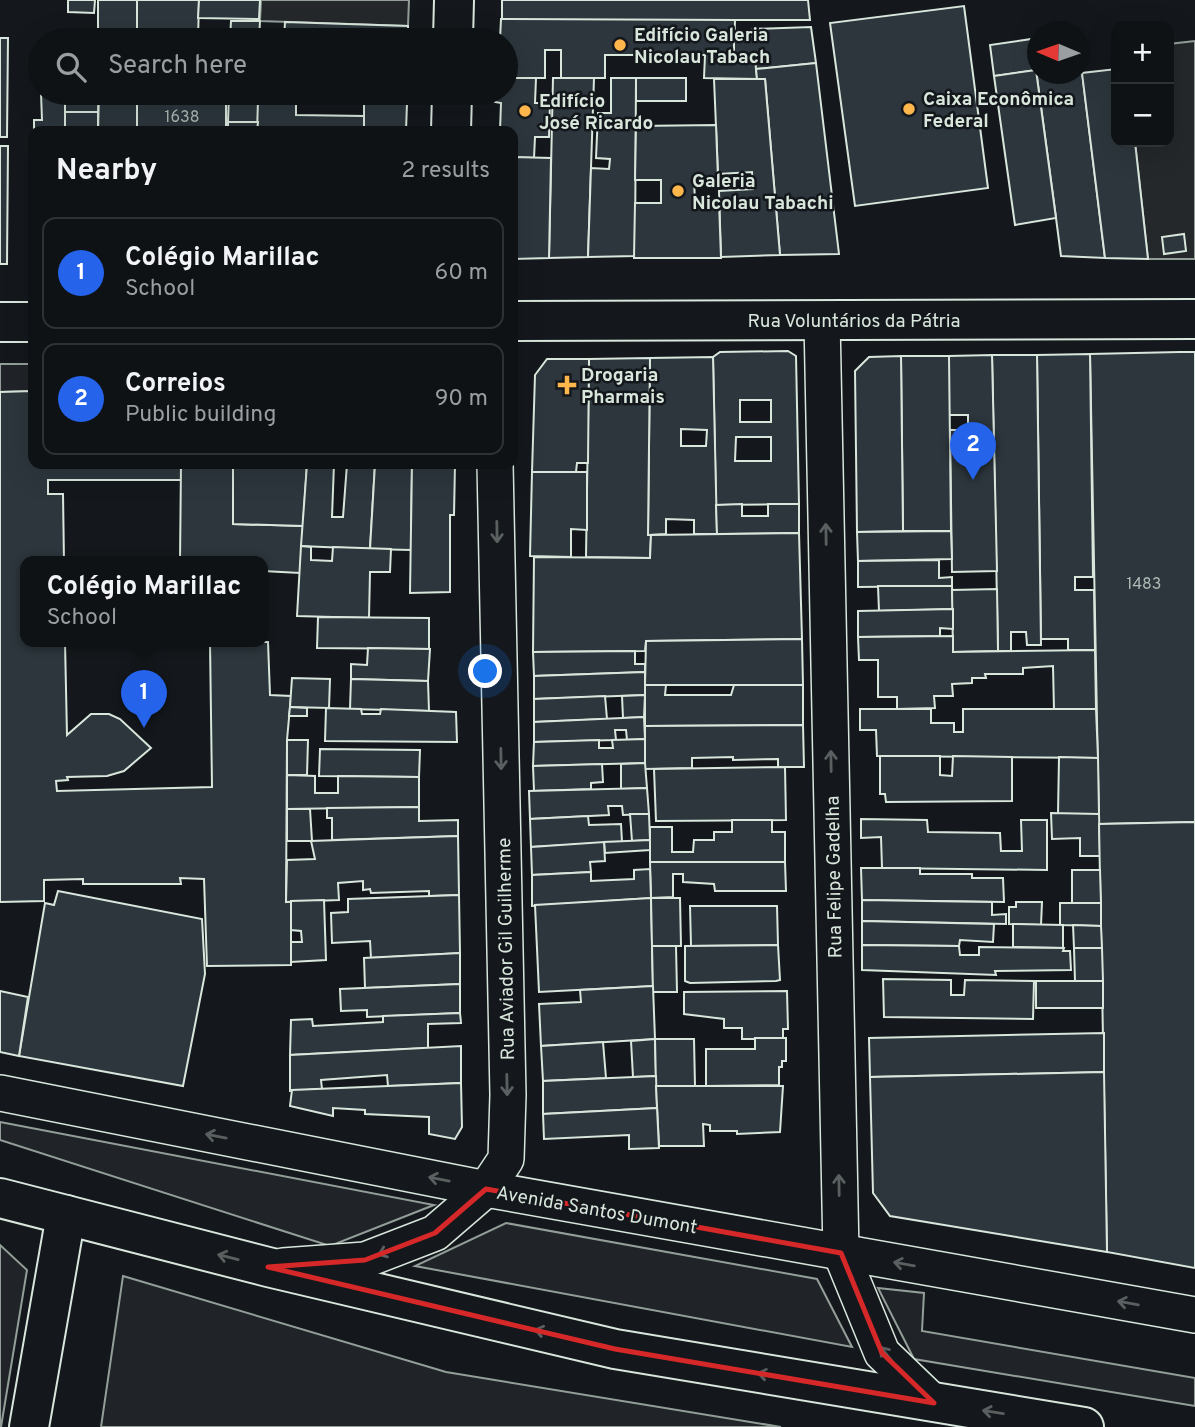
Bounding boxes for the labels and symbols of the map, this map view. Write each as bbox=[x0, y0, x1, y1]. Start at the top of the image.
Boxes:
north arrow bbox=[1027, 21, 1090, 84]
place label: Edifício Galeria Nicolau Tabach bbox=[634, 24, 770, 70]
marker: Edifício Galeria Nicolau Tabach bbox=[612, 37, 628, 53]
place label: Caixa Econômica Federal bbox=[923, 88, 1074, 134]
place label: Edifício José Ricardo bbox=[539, 90, 653, 136]
marker: Caixa Econômica Federal bbox=[901, 101, 917, 117]
marker: Edifício José Ricardo bbox=[517, 103, 533, 119]
house number: 1638 bbox=[165, 108, 199, 128]
place label: Galeria Nicolau Tabachi bbox=[692, 170, 834, 216]
marker: Galeria Nicolau Tabachi bbox=[670, 183, 686, 199]
street label: Rua Voluntários da Pátria bbox=[747, 310, 961, 334]
place label: Drogaria Pharmais bbox=[581, 364, 665, 410]
marker: Drogaria Pharmais bbox=[559, 377, 575, 393]
pin: 2 bbox=[950, 422, 996, 480]
one-way arrow bbox=[490, 520, 503, 543]
one-way arrow bbox=[819, 522, 833, 545]
house number: 1483 bbox=[1127, 575, 1162, 595]
your location bbox=[468, 654, 502, 688]
pin: 1 bbox=[121, 670, 167, 728]
one-way arrow bbox=[494, 748, 508, 771]
one-way arrow bbox=[824, 750, 837, 773]
street label: Rua Felipe Gadelha bbox=[822, 795, 848, 958]
street label: Rua Aviador Gil Guilherme bbox=[493, 837, 521, 1061]
one-way arrow bbox=[501, 1073, 514, 1096]
one-way arrow bbox=[205, 1128, 228, 1142]
one-way arrow bbox=[428, 1172, 451, 1186]
one-way arrow bbox=[833, 1173, 846, 1196]
street label: Avenida Santos Dumont bbox=[494, 1181, 699, 1240]
one-way arrow bbox=[378, 1245, 400, 1258]
one-way arrow bbox=[218, 1250, 240, 1263]
one-way arrow bbox=[893, 1257, 916, 1270]
one-way arrow bbox=[1117, 1296, 1140, 1310]
one-way arrow bbox=[534, 1325, 557, 1339]
one-way arrow bbox=[879, 1346, 894, 1364]
one-way arrow bbox=[757, 1368, 780, 1381]
one-way arrow bbox=[982, 1406, 1005, 1419]

